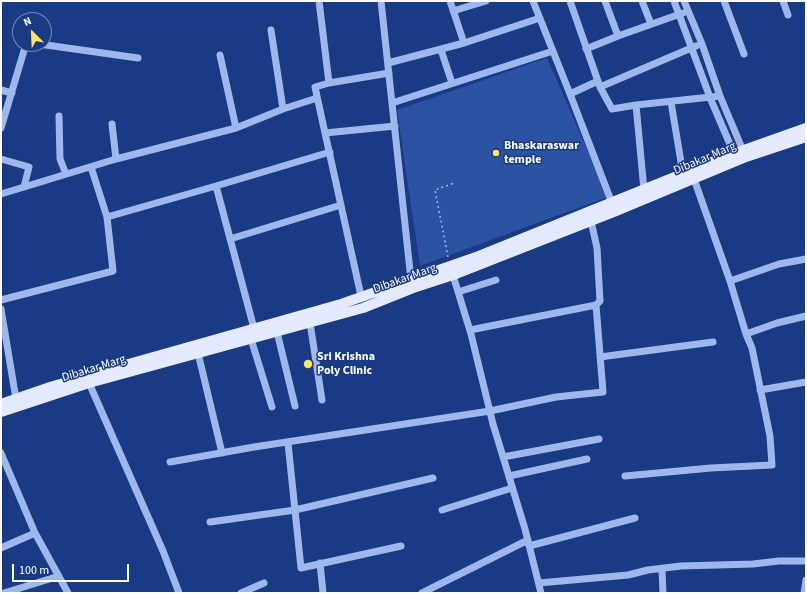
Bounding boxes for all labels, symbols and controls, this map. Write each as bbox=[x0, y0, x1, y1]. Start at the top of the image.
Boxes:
north arrow bbox=[12, 12, 52, 52]
text: N bbox=[21, 13, 34, 30]
place label: Bhaskaraswar temple bbox=[504, 139, 579, 167]
street label: Dibakar Marg bbox=[672, 139, 738, 179]
marker: Bhaskaraswar temple bbox=[491, 148, 501, 158]
street label: Dibakar Marg bbox=[371, 261, 439, 297]
place label: Sri Krishna Poly Clinic bbox=[317, 350, 375, 378]
street label: Dibakar Marg bbox=[60, 352, 128, 386]
marker: Sri Krishna Poly Clinic bbox=[302, 358, 314, 370]
scale bar bbox=[14, 556, 131, 582]
text: 100 m bbox=[19, 562, 49, 579]

